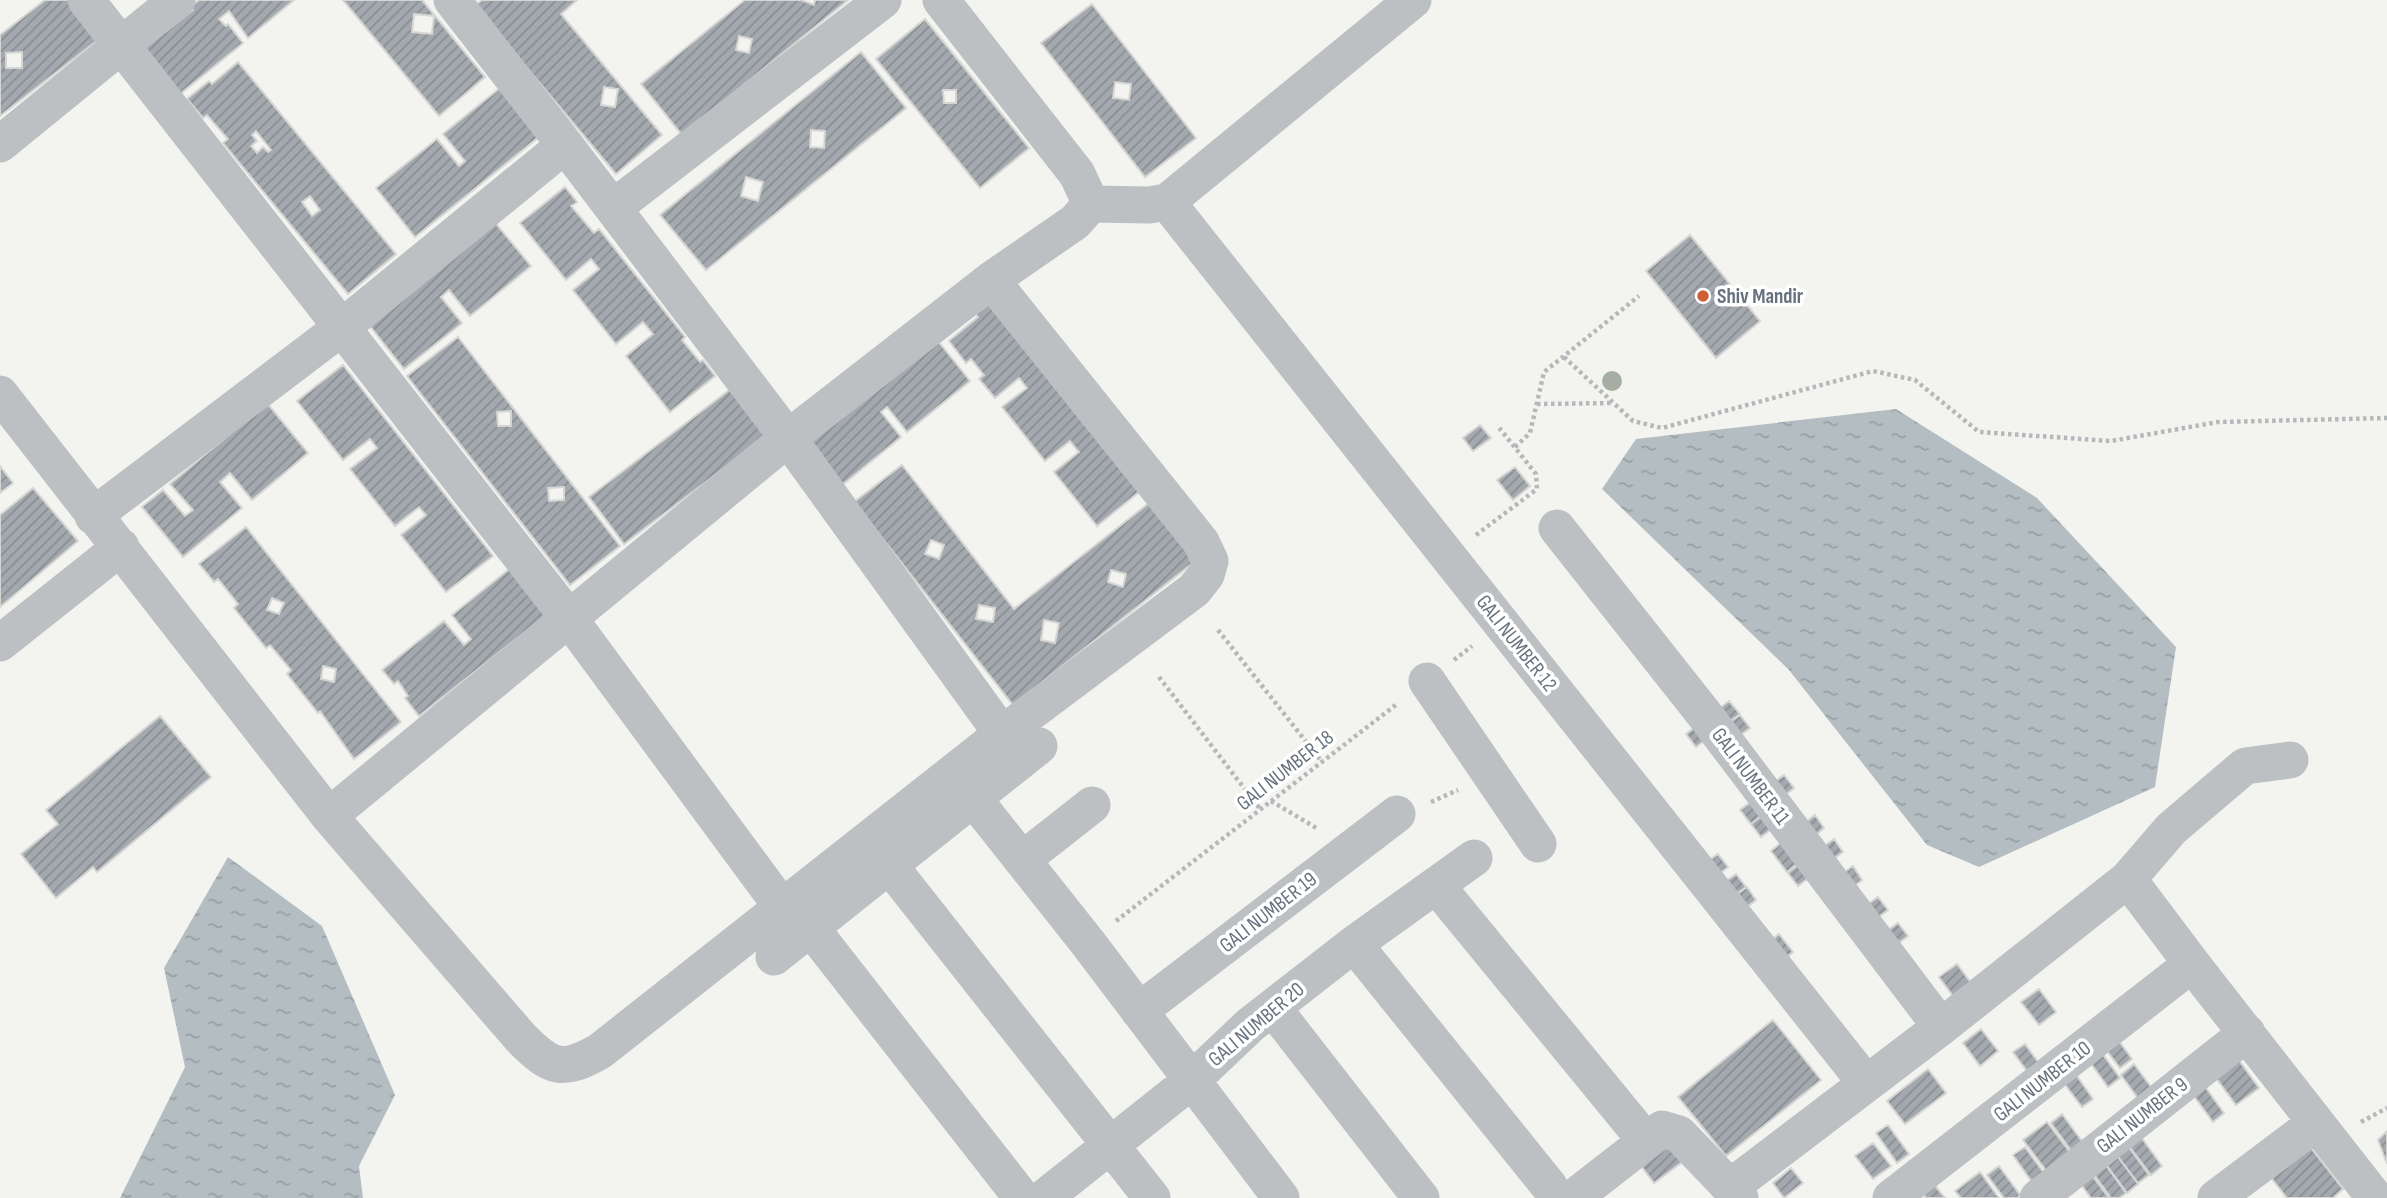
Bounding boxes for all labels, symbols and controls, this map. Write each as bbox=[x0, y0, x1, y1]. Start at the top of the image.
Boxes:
place label: Shiv Mandir bbox=[1717, 284, 1804, 309]
marker: Shiv Mandir bbox=[1695, 288, 1711, 304]
street label: GALI NUMBER 12 bbox=[1471, 590, 1562, 697]
street label: GALI NUMBER 11 bbox=[1706, 723, 1795, 830]
street label: GALI NUMBER 18 bbox=[1232, 725, 1339, 816]
street label: GALI NUMBER 19 bbox=[1215, 867, 1322, 958]
street label: GALI NUMBER 20 bbox=[1203, 977, 1309, 1072]
street label: GALI NUMBER 10 bbox=[1989, 1036, 2096, 1127]
street label: GALI NUMBER 9 bbox=[2092, 1072, 2193, 1159]

